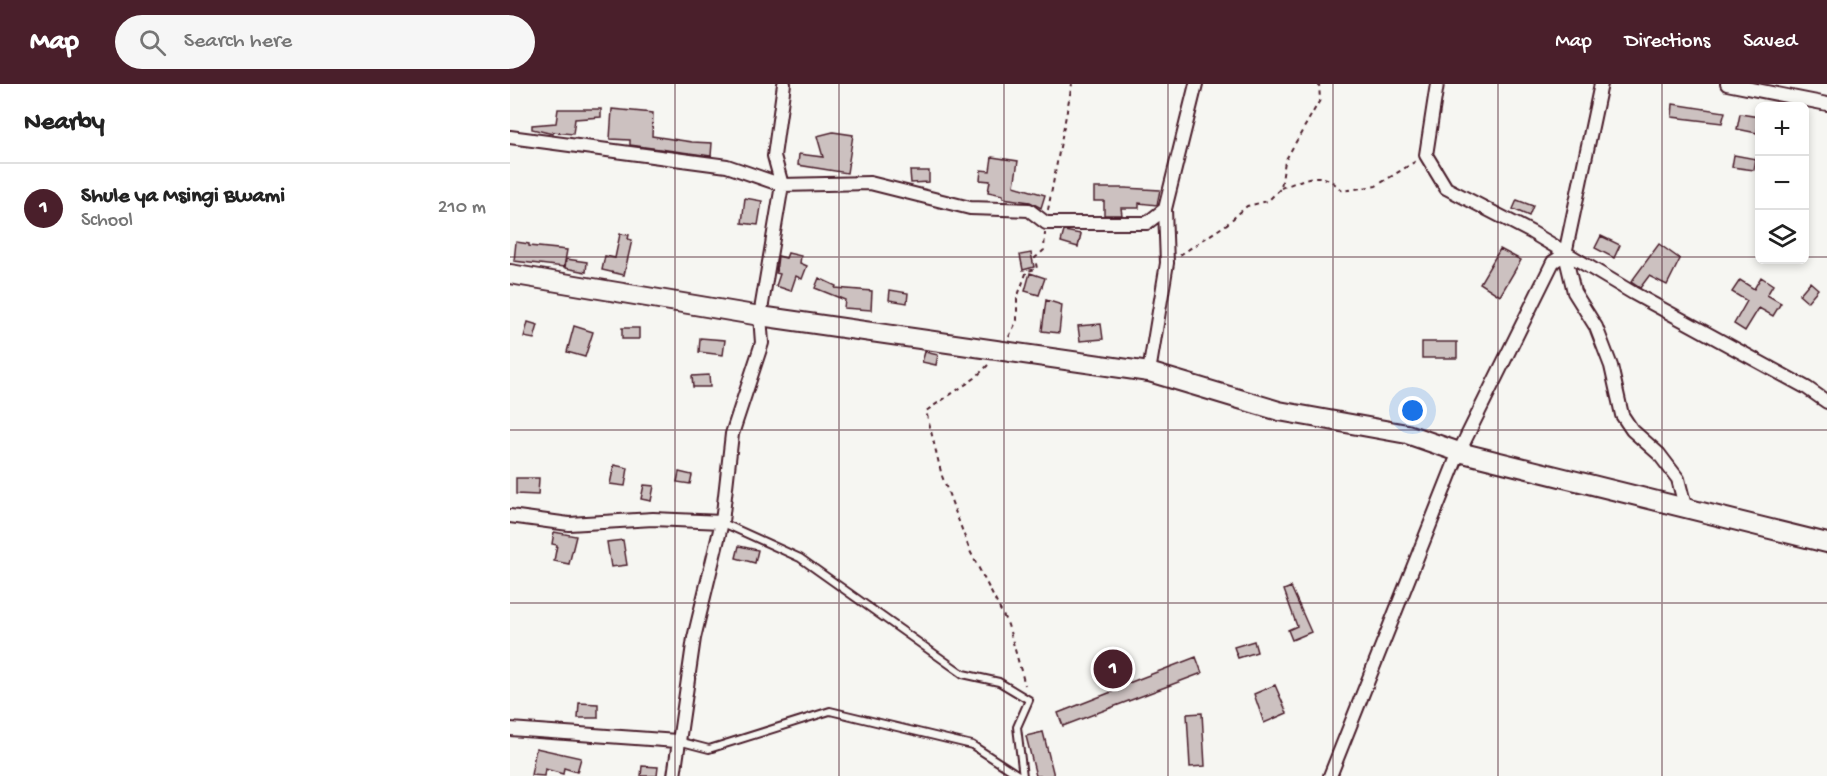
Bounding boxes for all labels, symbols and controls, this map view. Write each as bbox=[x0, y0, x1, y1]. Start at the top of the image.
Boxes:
search box bbox=[115, 15, 535, 69]
text: Map bbox=[30, 26, 79, 59]
icon: search bbox=[136, 26, 169, 59]
text: Search here bbox=[184, 29, 292, 55]
text: Map bbox=[1555, 30, 1592, 55]
text: Directions bbox=[1625, 30, 1710, 55]
text: Saved bbox=[1743, 30, 1797, 55]
map controls bbox=[1755, 102, 1809, 264]
button: + bbox=[1755, 102, 1809, 156]
text: Nearby bbox=[24, 108, 105, 139]
button: − bbox=[1755, 156, 1809, 210]
text: Shule ya Msingi Bwami bbox=[81, 184, 285, 210]
text: 1 bbox=[39, 197, 48, 220]
text: 210 m bbox=[438, 197, 486, 220]
text: School bbox=[81, 210, 133, 233]
button: layers bbox=[1755, 210, 1809, 264]
your location bbox=[1398, 396, 1427, 425]
pin: 1 bbox=[1094, 646, 1132, 692]

